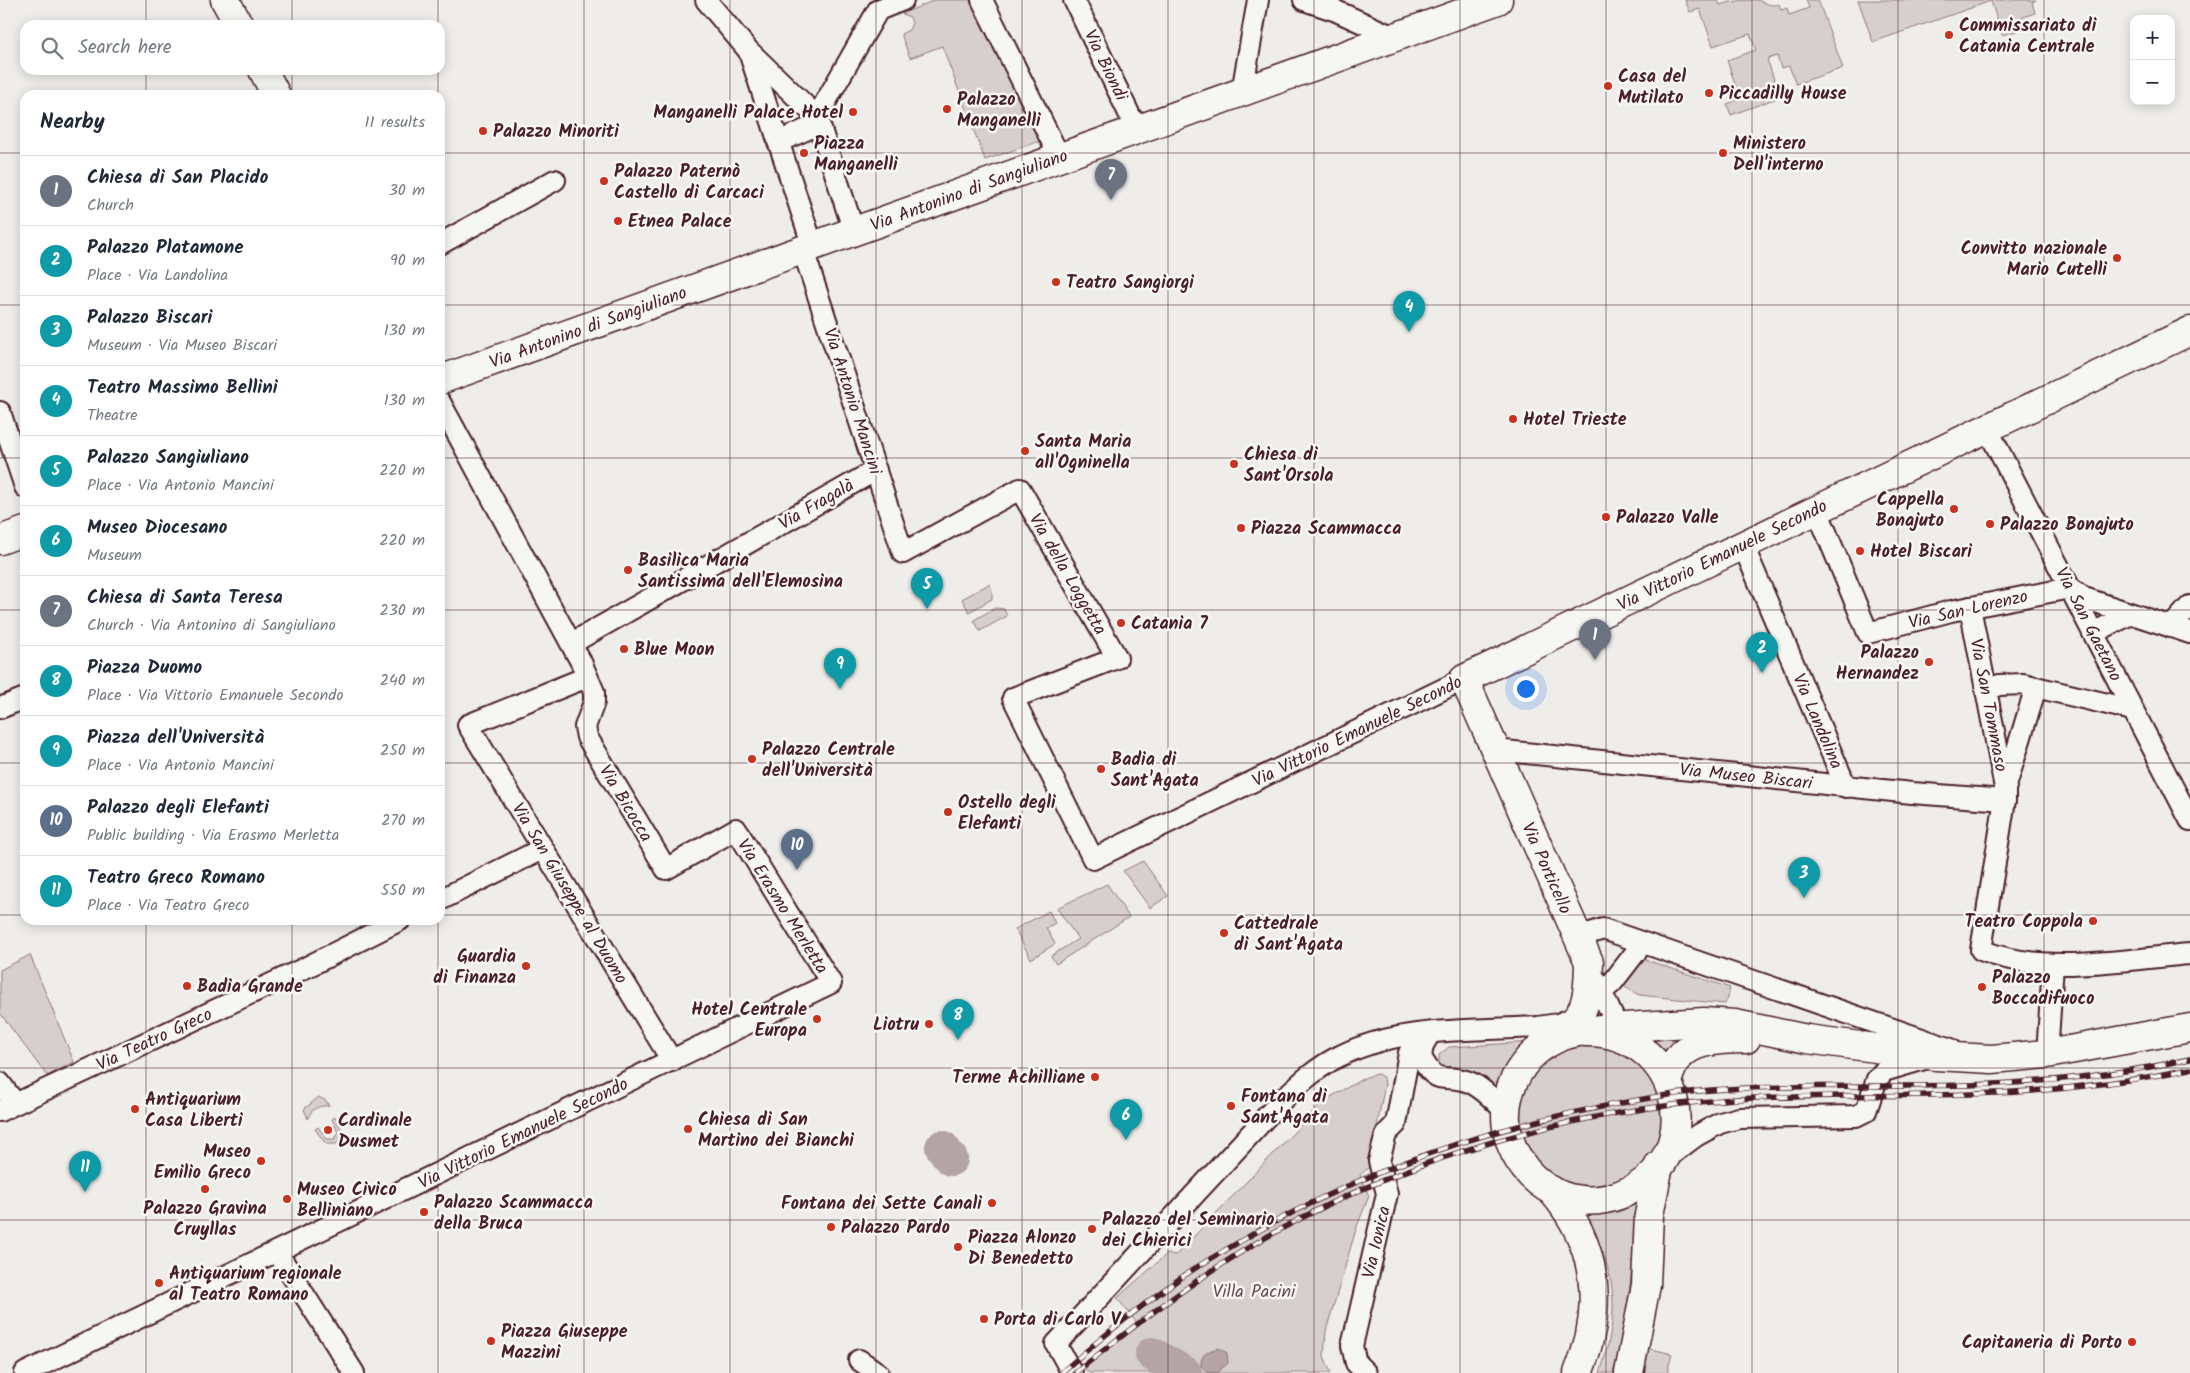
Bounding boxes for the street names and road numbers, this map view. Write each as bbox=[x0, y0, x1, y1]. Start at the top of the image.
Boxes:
street label: Via Biondi bbox=[1075, 25, 1135, 107]
street label: Via Antonino di Sangiuliano bbox=[867, 142, 1072, 241]
street label: Via Antonino di Sangiuliano bbox=[486, 279, 691, 378]
street label: Via Antonio Mancini bbox=[814, 324, 889, 479]
street label: Via Fragalà bbox=[773, 472, 860, 539]
street label: Via Vittorio Emanuele Secondo bbox=[1612, 493, 1833, 620]
street label: Via della Loggetta bbox=[1020, 508, 1113, 641]
street label: Via San Gaetano bbox=[2046, 562, 2129, 687]
street label: Via San Lorenzo bbox=[1906, 583, 2031, 638]
street label: Via San Tommaso bbox=[1960, 636, 2015, 774]
street label: Via Vittorio Emanuele Secondo bbox=[1247, 669, 1468, 796]
street label: Via Landolina bbox=[1783, 669, 1850, 774]
street label: Via Museo Biscari bbox=[1678, 756, 1815, 799]
street label: Via Bicocca bbox=[590, 759, 659, 848]
street label: Via San Giuseppe al Duomo bbox=[503, 797, 635, 990]
street label: Via Porticello bbox=[1513, 818, 1579, 919]
street label: Via Erasmo Merletta bbox=[728, 833, 835, 980]
street label: Via Teatro Greco bbox=[92, 1001, 218, 1080]
street label: Via Vittorio Emanuele Secondo bbox=[413, 1071, 634, 1198]
street label: Via Ionica bbox=[1355, 1203, 1400, 1281]

